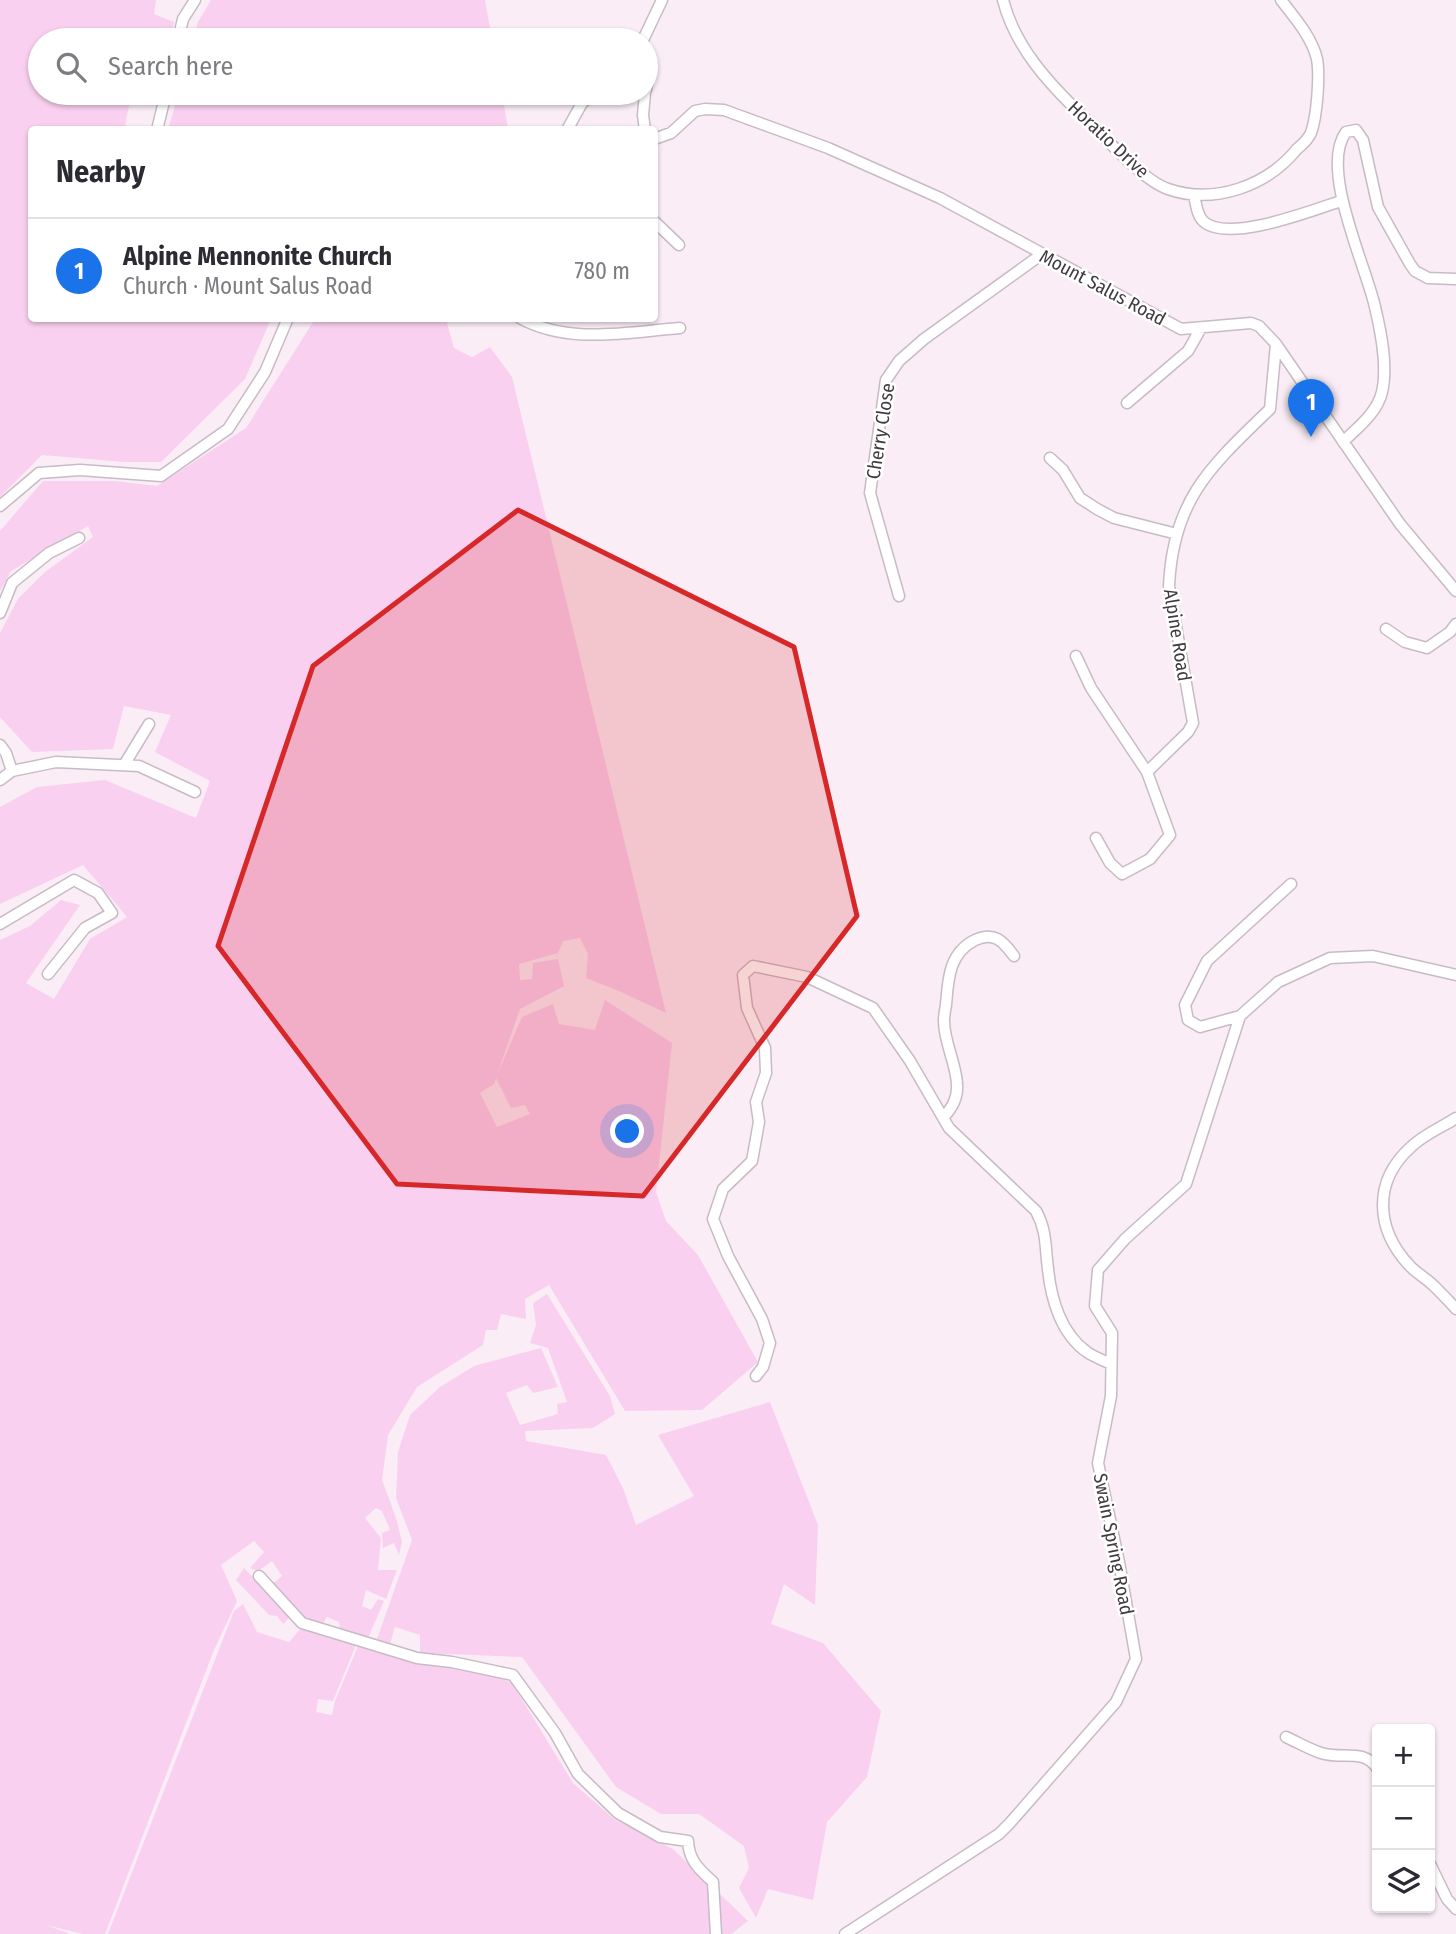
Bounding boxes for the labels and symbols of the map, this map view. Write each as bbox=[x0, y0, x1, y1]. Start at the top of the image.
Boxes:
street label: Horatio Drive bbox=[1063, 96, 1154, 183]
street label: Mount Salus Road bbox=[1036, 245, 1170, 330]
pin: 1 bbox=[1288, 379, 1334, 437]
street label: Cherry Close bbox=[862, 381, 899, 481]
street label: Alpine Road bbox=[1159, 587, 1196, 683]
your location bbox=[610, 1114, 644, 1148]
street label: Swain Spring Road bbox=[1088, 1471, 1139, 1617]

